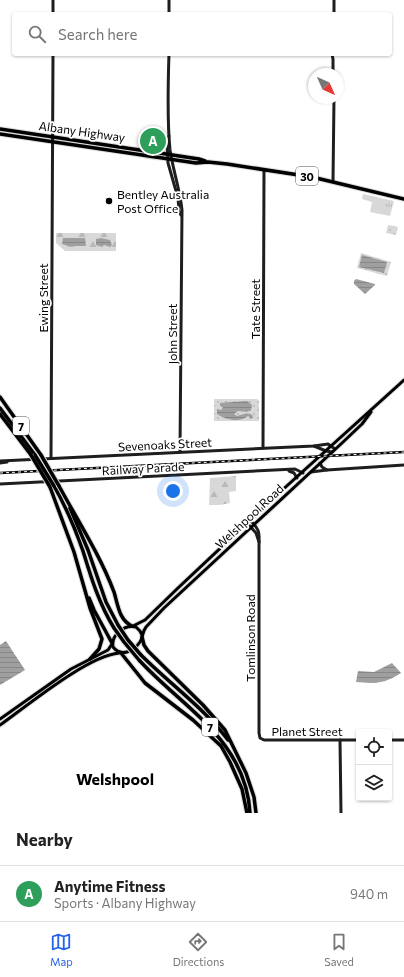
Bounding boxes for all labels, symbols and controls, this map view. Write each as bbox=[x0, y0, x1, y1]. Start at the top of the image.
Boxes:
search box bbox=[12, 12, 392, 56]
icon: search bbox=[26, 23, 48, 45]
text: Search here bbox=[58, 25, 137, 43]
north arrow bbox=[308, 68, 344, 104]
street label: Albany Highway bbox=[38, 118, 126, 144]
pin: A bbox=[140, 126, 166, 156]
road number: 30 bbox=[296, 167, 318, 185]
place label: Bentley Australia Post Office bbox=[117, 187, 209, 215]
marker: Bentley Australia Post Office bbox=[104, 196, 114, 206]
street label: Ewing Street bbox=[36, 263, 50, 333]
street label: Tate Street bbox=[248, 279, 262, 339]
street label: John Street bbox=[165, 304, 180, 364]
road number: 7 bbox=[13, 417, 29, 435]
street label: Sevenoaks Street bbox=[118, 435, 212, 453]
street label: Railway Parade bbox=[101, 459, 185, 477]
your location bbox=[163, 481, 183, 501]
street label: Welshpool Road bbox=[212, 481, 286, 551]
street label: Tomlinson Road bbox=[243, 594, 257, 682]
road number: 7 bbox=[202, 718, 218, 736]
street label: Planet Street bbox=[271, 724, 343, 738]
map controls bbox=[356, 729, 392, 801]
button: locate bbox=[356, 729, 392, 765]
button: layers bbox=[356, 765, 392, 801]
district label: Welshpool bbox=[76, 769, 154, 788]
text: Nearby bbox=[16, 829, 73, 850]
text: Anytime Fitness bbox=[54, 877, 166, 895]
text: A bbox=[24, 886, 34, 902]
text: 940 m bbox=[350, 886, 388, 902]
text: Sports · Albany Highway bbox=[54, 895, 196, 911]
tab: Map bbox=[50, 931, 73, 968]
tab: Directions bbox=[173, 931, 224, 968]
tab: Saved bbox=[324, 931, 354, 968]

